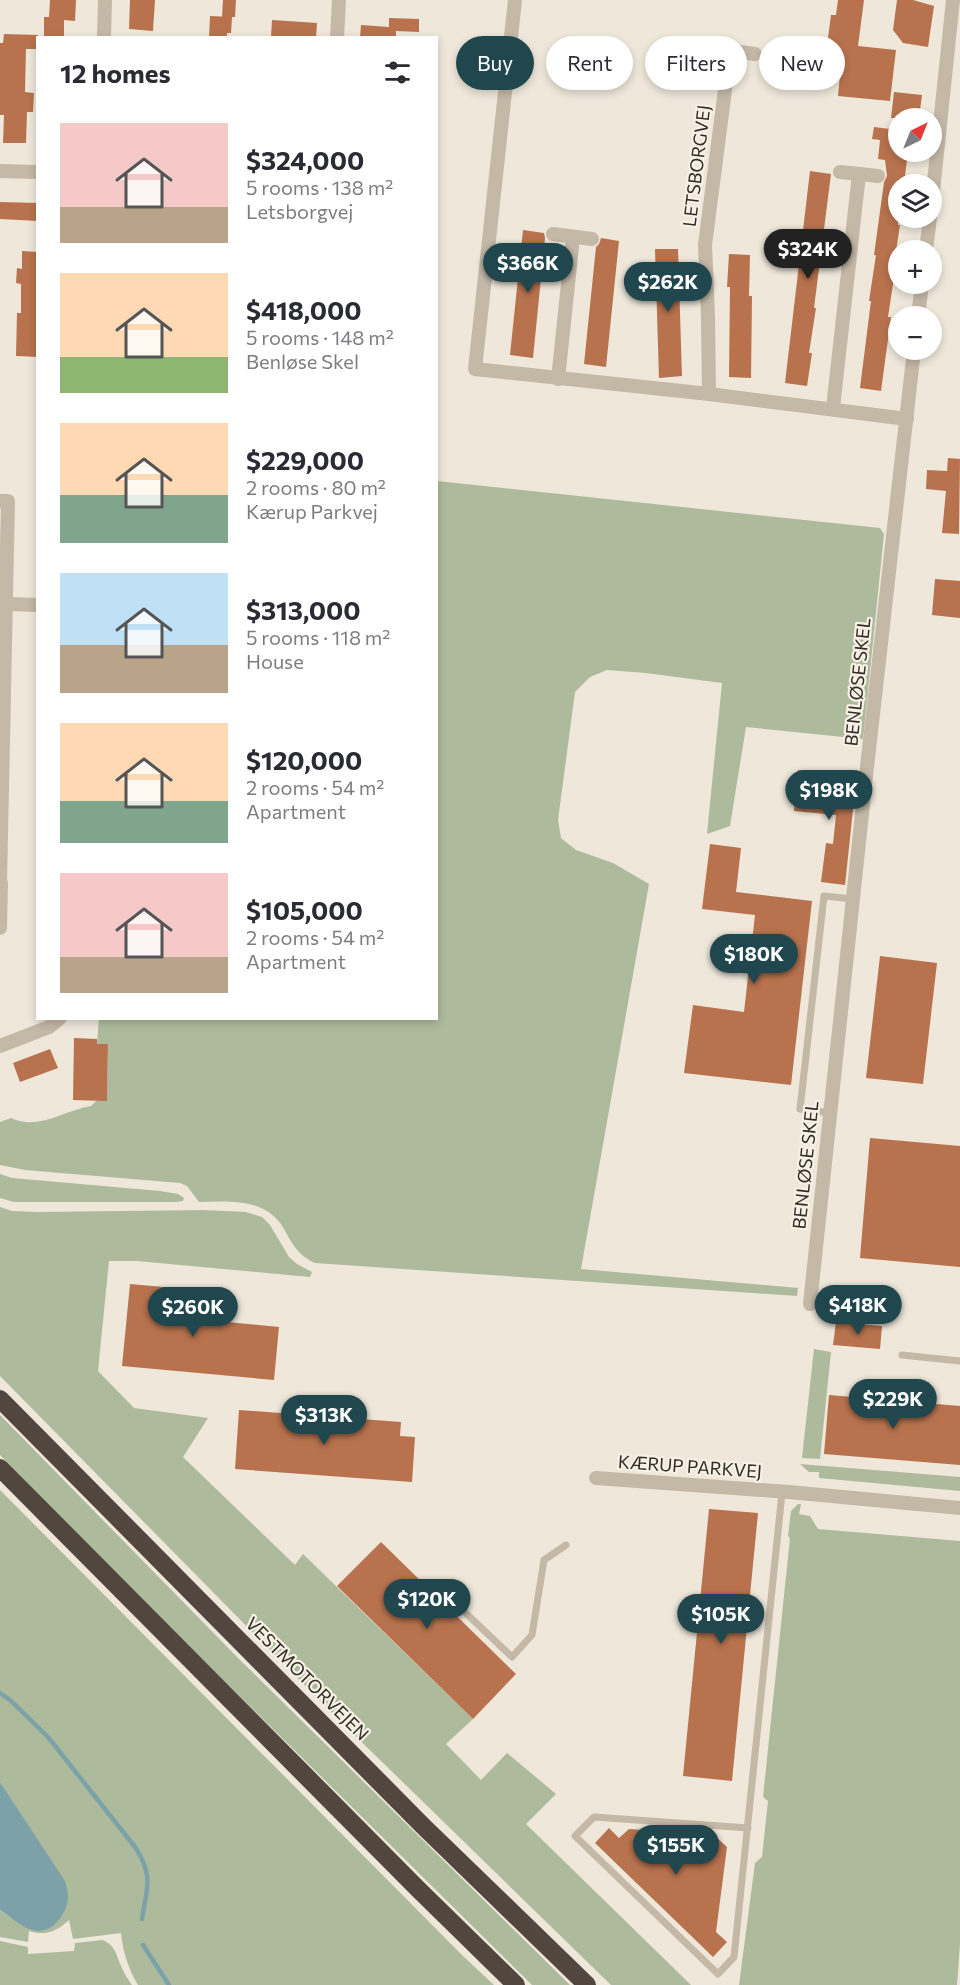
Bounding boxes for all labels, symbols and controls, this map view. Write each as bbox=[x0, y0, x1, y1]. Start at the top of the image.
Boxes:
chip: Buy bbox=[456, 36, 534, 90]
chip: Rent bbox=[546, 36, 633, 90]
chip: Filters bbox=[645, 36, 747, 90]
chip: New bbox=[759, 36, 845, 90]
icon: filters bbox=[381, 56, 414, 89]
text: 12 homes bbox=[60, 57, 171, 88]
street label: LETSBORGVEJ bbox=[678, 104, 714, 228]
north arrow bbox=[888, 108, 942, 162]
map controls bbox=[888, 108, 942, 360]
text: $324,000 bbox=[246, 144, 364, 175]
icon: home bbox=[108, 147, 180, 219]
button: layers bbox=[888, 174, 942, 228]
text: 5 rooms · 138 m² bbox=[246, 175, 393, 199]
text: Letsborgvej bbox=[246, 199, 353, 223]
pin: $324K bbox=[766, 229, 850, 280]
text: $324K bbox=[778, 236, 838, 260]
button: + bbox=[888, 240, 942, 294]
pin: $366K bbox=[486, 243, 570, 294]
text: $366K bbox=[497, 250, 559, 274]
pin: $262K bbox=[626, 262, 710, 313]
text: $262K bbox=[638, 269, 698, 293]
text: $418,000 bbox=[246, 294, 362, 325]
icon: home bbox=[108, 297, 180, 369]
button: − bbox=[888, 306, 942, 360]
text: 5 rooms · 148 m² bbox=[246, 325, 394, 349]
text: Benløse Skel bbox=[246, 349, 359, 373]
text: $229,000 bbox=[246, 444, 364, 475]
icon: home bbox=[108, 447, 180, 519]
text: 2 rooms · 80 m² bbox=[246, 475, 386, 499]
text: Kærup Parkvej bbox=[246, 499, 378, 523]
text: $313,000 bbox=[246, 594, 361, 625]
icon: home bbox=[108, 597, 180, 669]
street label: BENLØSE SKEL bbox=[839, 617, 875, 747]
text: 5 rooms · 118 m² bbox=[246, 625, 390, 649]
text: House bbox=[246, 649, 304, 673]
text: $120,000 bbox=[246, 744, 362, 775]
icon: home bbox=[108, 747, 180, 819]
pin: $198K bbox=[787, 770, 871, 821]
text: 2 rooms · 54 m² bbox=[246, 775, 384, 799]
text: $198K bbox=[799, 777, 859, 801]
text: Apartment bbox=[246, 799, 346, 823]
text: $105,000 bbox=[246, 894, 363, 925]
icon: home bbox=[108, 897, 180, 969]
text: 2 rooms · 54 m² bbox=[246, 925, 384, 949]
pin: $180K bbox=[712, 934, 796, 985]
text: $180K bbox=[724, 941, 784, 965]
text: Apartment bbox=[246, 949, 346, 973]
street label: BENLØSE SKEL bbox=[787, 1100, 823, 1230]
pin: $418K bbox=[816, 1285, 900, 1336]
pin: $260K bbox=[151, 1287, 235, 1338]
text: $418K bbox=[829, 1292, 887, 1316]
text: $260K bbox=[162, 1294, 224, 1318]
pin: $229K bbox=[851, 1379, 935, 1430]
text: $229K bbox=[863, 1386, 923, 1410]
pin: $313K bbox=[282, 1395, 366, 1446]
text: $313K bbox=[295, 1402, 353, 1426]
street label: KÆRUP PARKVEJ bbox=[617, 1450, 763, 1482]
pin: $120K bbox=[385, 1579, 469, 1630]
text: $120K bbox=[397, 1586, 457, 1610]
pin: $105K bbox=[679, 1594, 763, 1645]
text: $105K bbox=[691, 1601, 751, 1625]
street label: VESTMOTORVEJEN bbox=[242, 1612, 374, 1744]
pin: $155K bbox=[634, 1825, 718, 1876]
text: $155K bbox=[647, 1832, 705, 1856]

